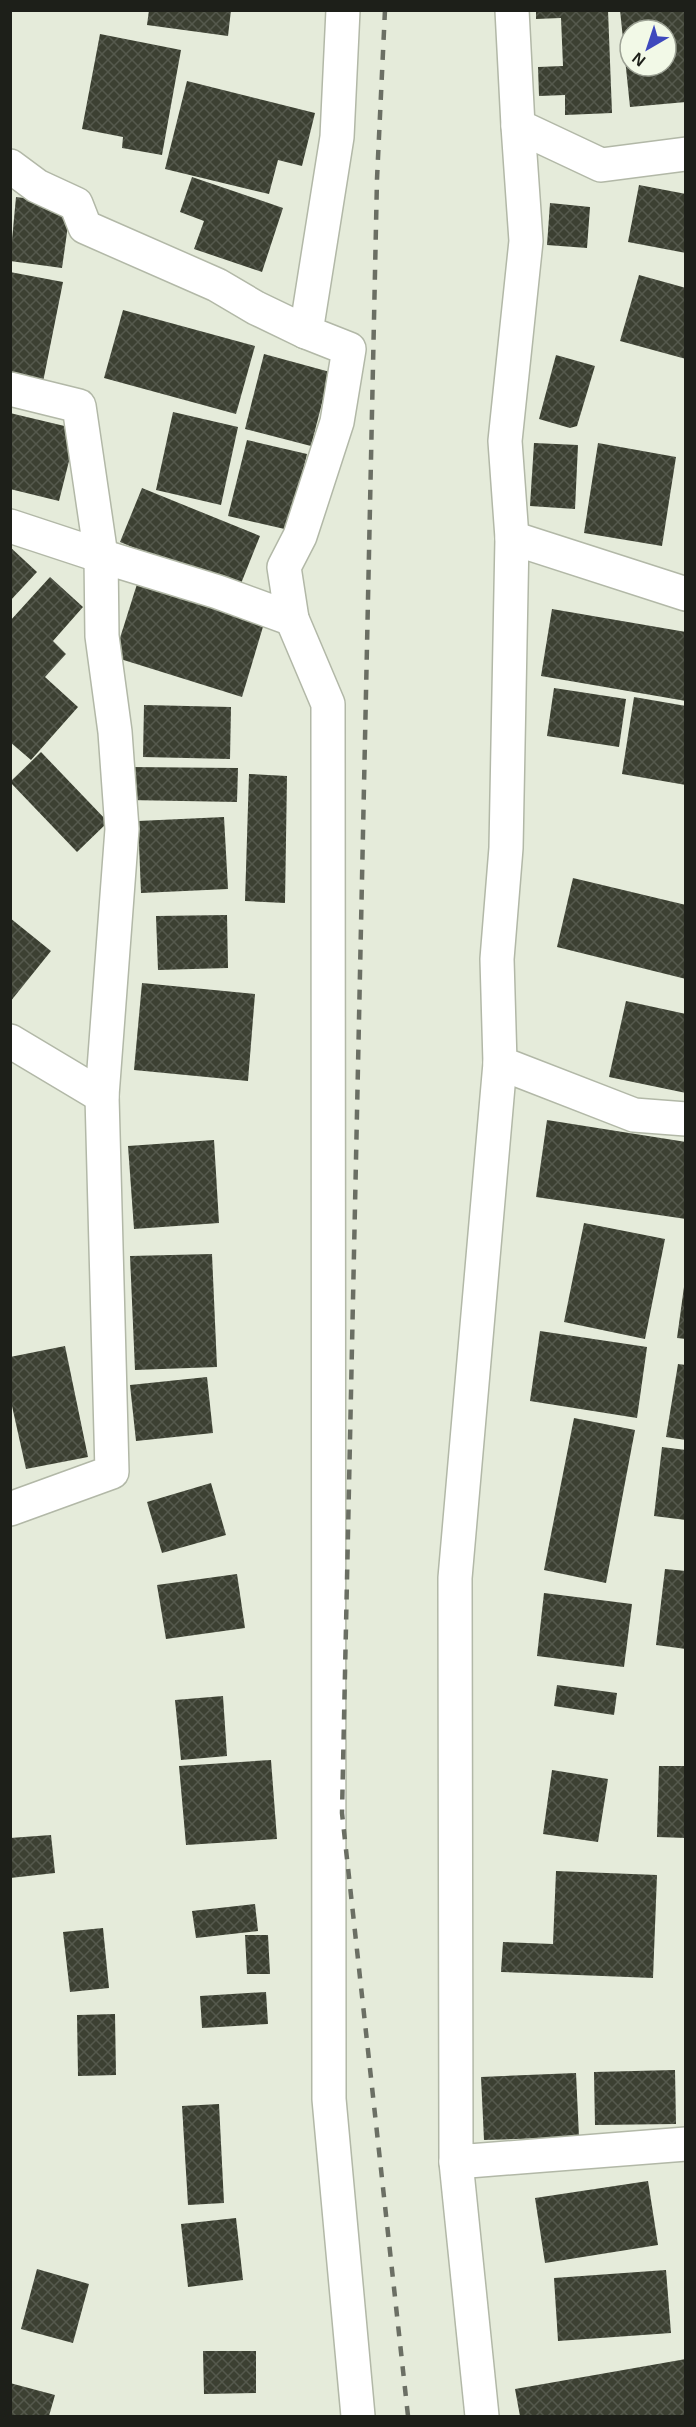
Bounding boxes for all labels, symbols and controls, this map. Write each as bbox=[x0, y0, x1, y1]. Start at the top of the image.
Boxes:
north arrow bbox=[618, 18, 678, 78]
text: N bbox=[629, 49, 649, 70]

